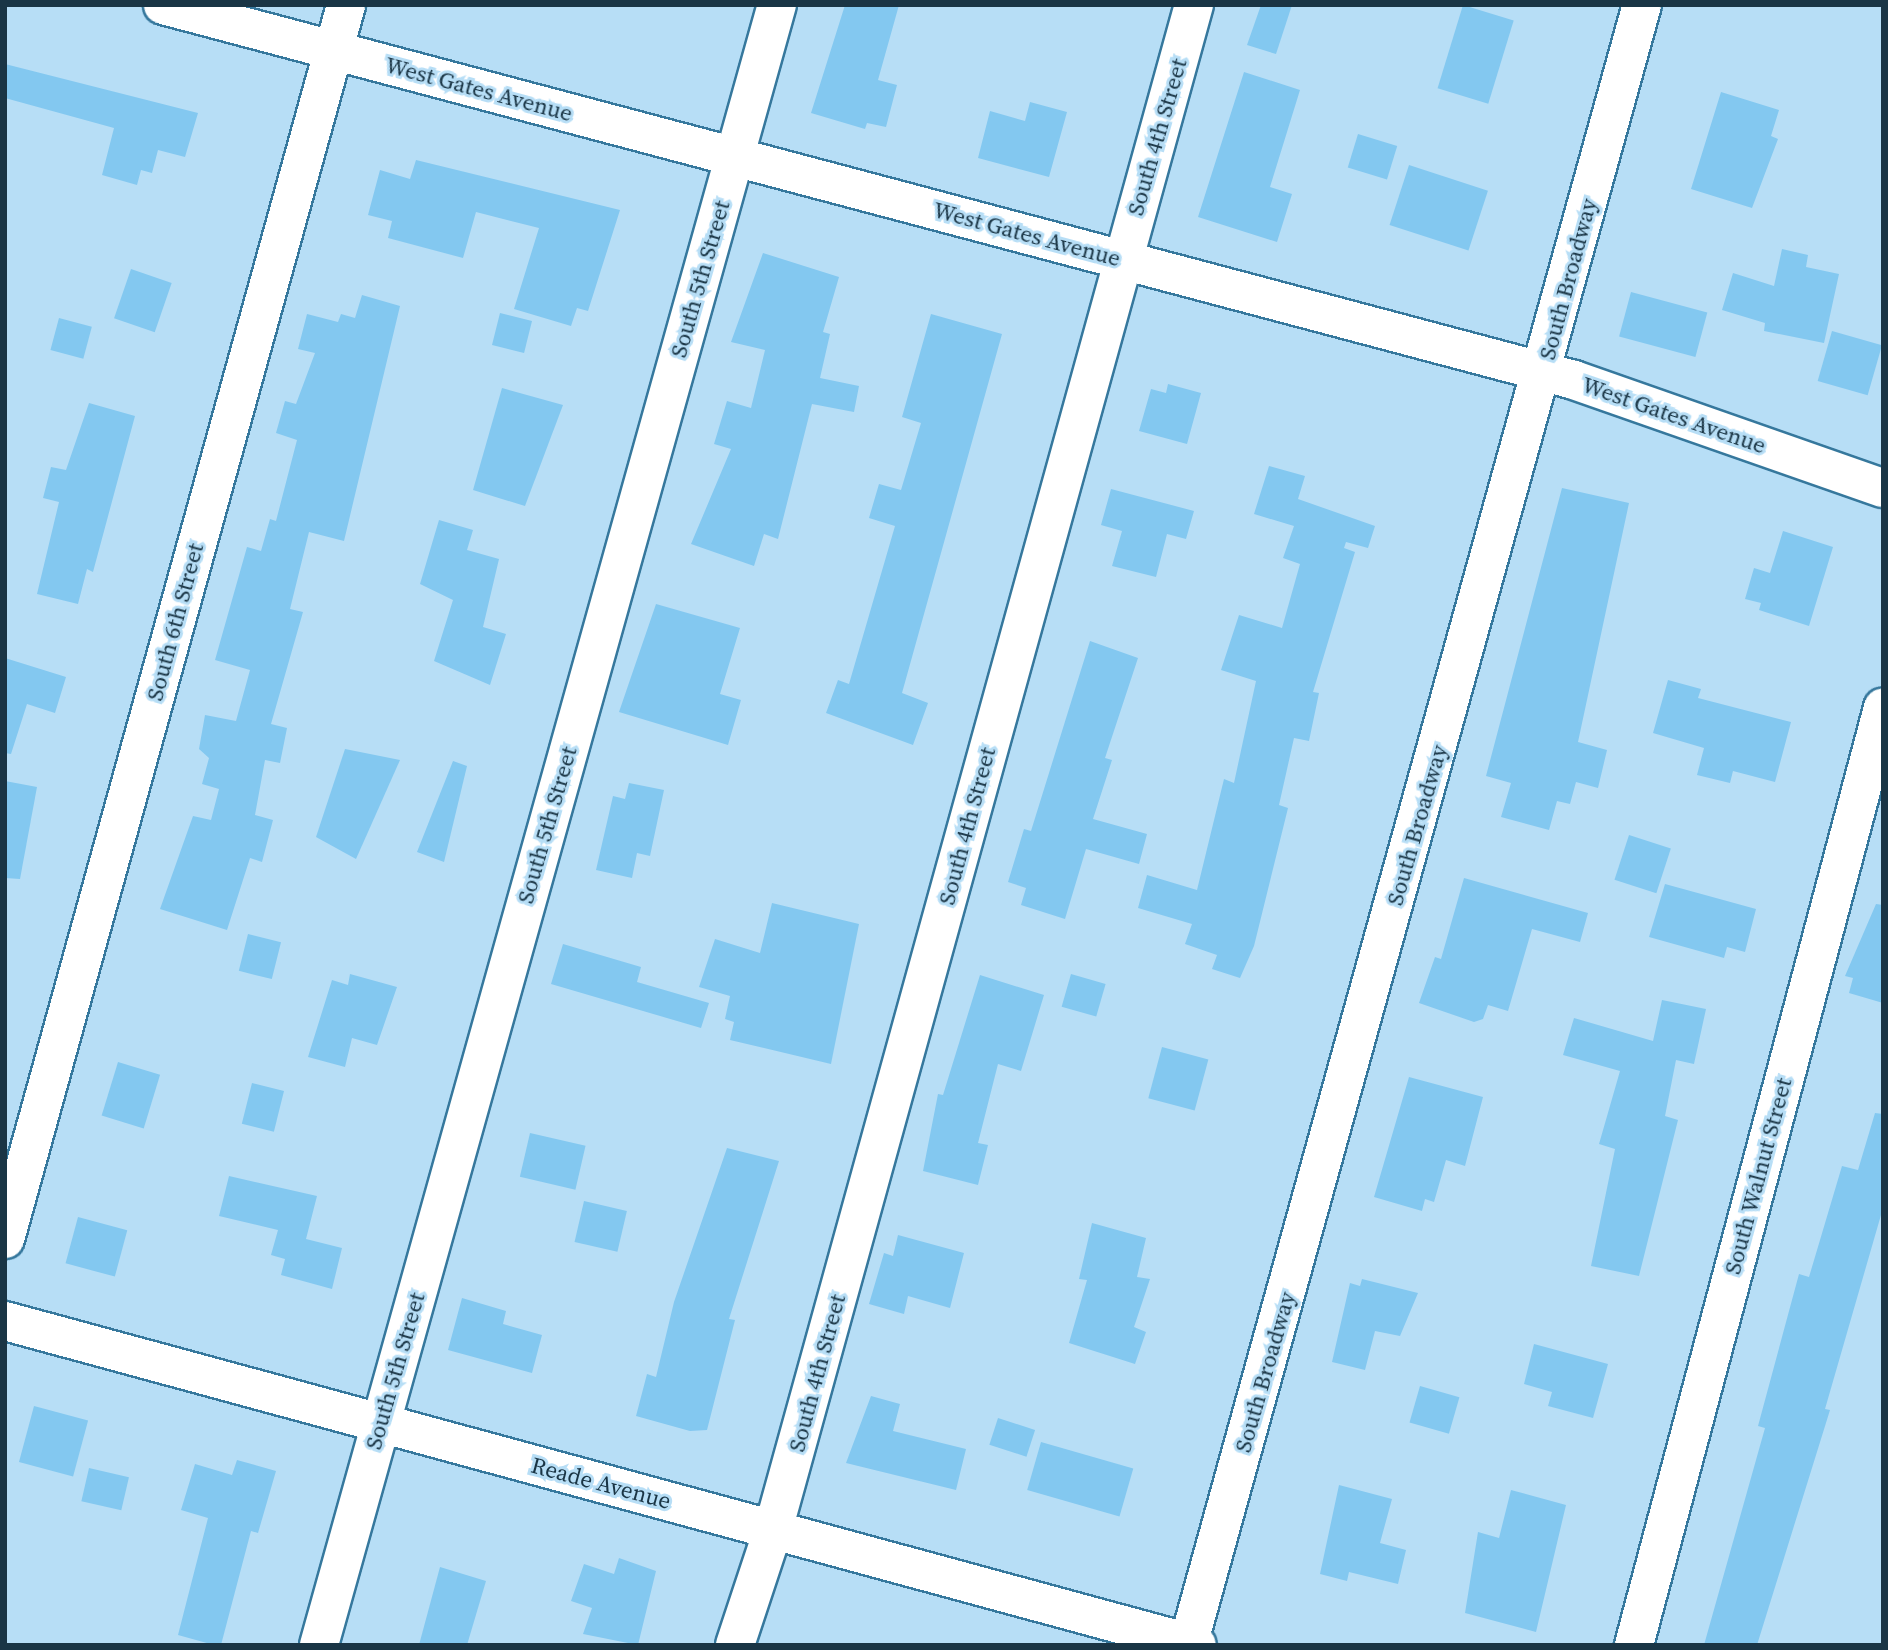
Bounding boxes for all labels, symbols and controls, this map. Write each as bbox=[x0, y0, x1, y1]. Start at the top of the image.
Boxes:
street label: West Gates Avenue bbox=[382, 51, 576, 127]
street label: South 4th Street bbox=[1121, 55, 1193, 219]
street label: South Broadway bbox=[1533, 195, 1603, 363]
street label: West Gates Avenue bbox=[930, 196, 1124, 272]
street label: South 5th Street bbox=[664, 197, 736, 361]
street label: West Gates Avenue bbox=[1579, 371, 1769, 459]
street label: South 6th Street bbox=[141, 540, 209, 704]
street label: South Broadway bbox=[1381, 742, 1453, 908]
street label: South 5th Street bbox=[511, 743, 583, 907]
street label: South 4th Street bbox=[933, 744, 1001, 908]
street label: South Walnut Street bbox=[1718, 1074, 1798, 1278]
street label: South 5th Street bbox=[359, 1289, 431, 1453]
street label: South Broadway bbox=[1229, 1289, 1301, 1455]
street label: South 4th Street bbox=[783, 1291, 851, 1455]
street label: Reade Avenue bbox=[528, 1451, 674, 1515]

